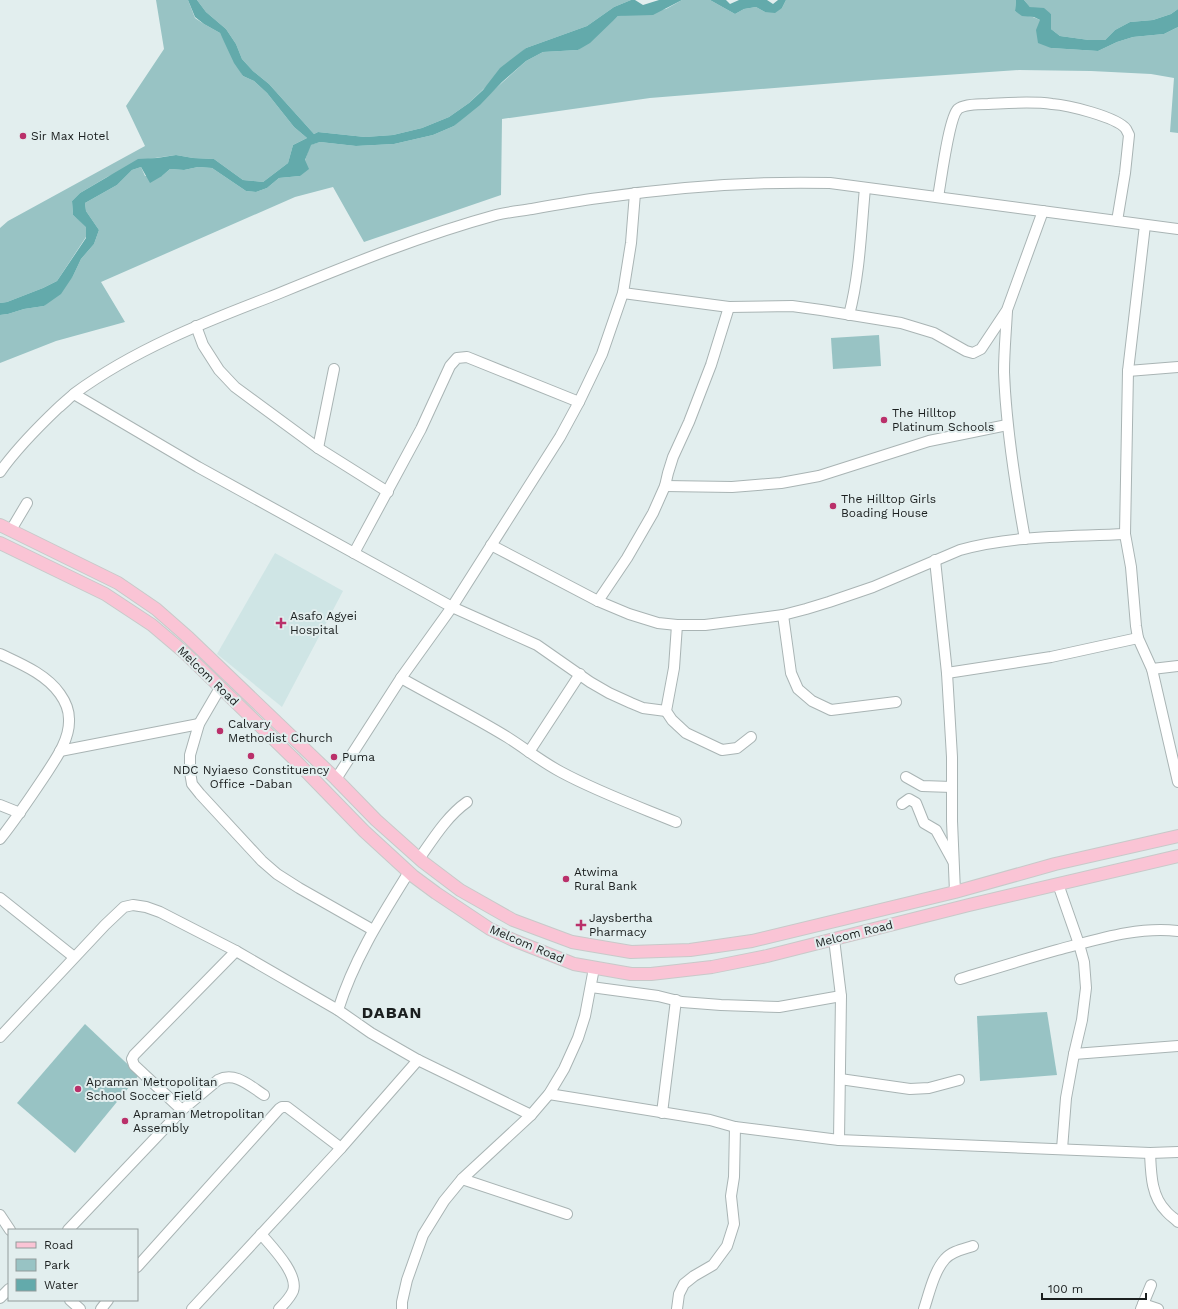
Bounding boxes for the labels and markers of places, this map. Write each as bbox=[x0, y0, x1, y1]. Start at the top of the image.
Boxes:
place label: Sir Max Hotel bbox=[31, 129, 110, 143]
marker: Sir Max Hotel bbox=[18, 131, 28, 141]
place label: The Hilltop Platinum Schools bbox=[892, 406, 994, 434]
marker: The Hilltop Platinum Schools bbox=[879, 415, 889, 425]
place label: The Hilltop Girls Boading House bbox=[841, 492, 936, 520]
marker: The Hilltop Girls Boading House bbox=[828, 501, 838, 511]
place label: Asafo Agyei Hospital bbox=[290, 609, 357, 637]
marker: Asafo Agyei Hospital bbox=[275, 617, 287, 629]
place label: Calvary Methodist Church bbox=[228, 717, 333, 745]
marker: Calvary Methodist Church bbox=[215, 726, 225, 736]
place label: Puma bbox=[342, 750, 375, 764]
marker: NDC Nyiaeso Constituency Office -Daban bbox=[246, 751, 256, 761]
marker: Puma bbox=[329, 752, 339, 762]
place label: NDC Nyiaeso Constituency Office -Daban bbox=[173, 763, 330, 791]
place label: Atwima Rural Bank bbox=[574, 865, 637, 893]
marker: Atwima Rural Bank bbox=[561, 874, 571, 884]
place label: Jaysbertha Pharmacy bbox=[589, 911, 653, 939]
marker: Jaysbertha Pharmacy bbox=[576, 920, 586, 930]
place label: Apraman Metropolitan School Soccer Field bbox=[86, 1075, 217, 1103]
marker: Apraman Metropolitan School Soccer Field bbox=[73, 1084, 83, 1094]
place label: Apraman Metropolitan Assembly bbox=[133, 1107, 264, 1135]
marker: Apraman Metropolitan Assembly bbox=[120, 1116, 130, 1126]

